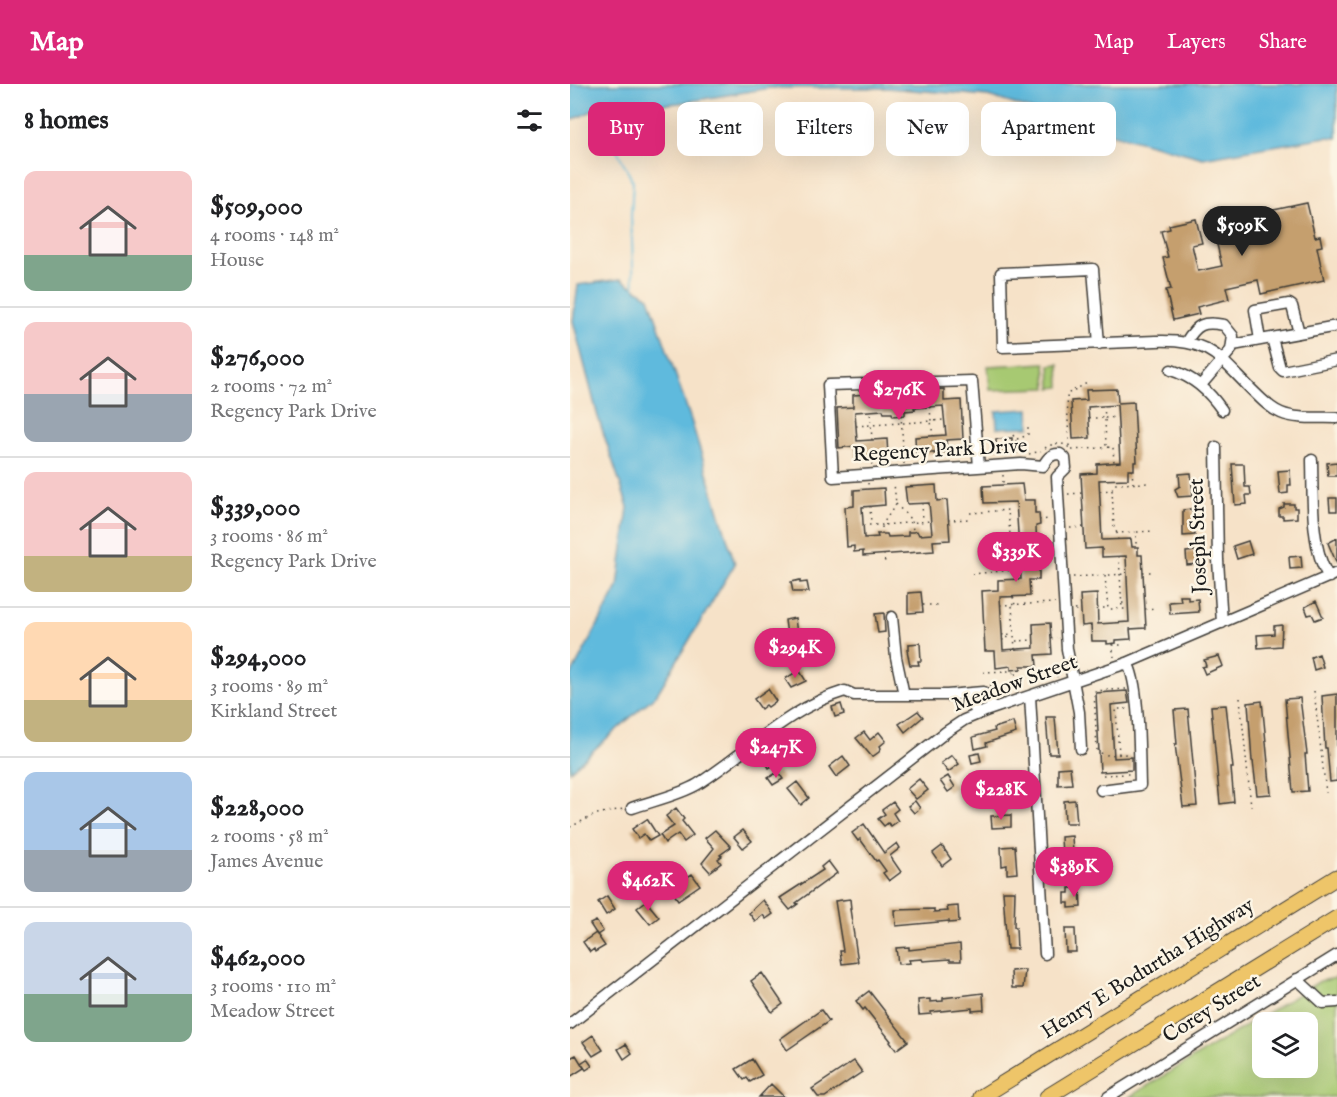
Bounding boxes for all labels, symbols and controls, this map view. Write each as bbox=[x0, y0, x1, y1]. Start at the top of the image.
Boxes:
text: Map bbox=[30, 25, 84, 60]
text: Map bbox=[1094, 29, 1134, 56]
text: Layers bbox=[1167, 29, 1226, 56]
text: Share bbox=[1259, 29, 1307, 56]
chip: Buy bbox=[588, 102, 665, 156]
chip: Rent bbox=[677, 102, 763, 156]
chip: Filters bbox=[775, 102, 874, 156]
chip: New bbox=[886, 102, 969, 156]
chip: Apartment bbox=[981, 102, 1116, 156]
text: 8 homes bbox=[24, 104, 109, 137]
icon: filters bbox=[513, 104, 546, 137]
text: $509,000 bbox=[210, 190, 303, 223]
icon: home bbox=[72, 195, 144, 267]
pin: $509K bbox=[1200, 206, 1284, 257]
text: $509K bbox=[1216, 213, 1268, 238]
text: 4 rooms · 148 m² bbox=[210, 223, 339, 248]
text: House bbox=[210, 248, 264, 273]
text: $276,000 bbox=[210, 341, 305, 374]
icon: home bbox=[72, 346, 144, 418]
pin: $276K bbox=[857, 370, 941, 421]
text: 2 rooms · 72 m² bbox=[210, 374, 332, 399]
text: $276K bbox=[873, 377, 925, 402]
text: Regency Park Drive bbox=[210, 399, 377, 424]
street label: Regency Park Drive bbox=[852, 433, 1028, 469]
street label: Joseph Street bbox=[1183, 478, 1215, 596]
text: $339,000 bbox=[210, 491, 300, 524]
icon: home bbox=[72, 496, 144, 568]
text: 3 rooms · 86 m² bbox=[210, 524, 328, 549]
pin: $339K bbox=[974, 532, 1058, 583]
text: $339K bbox=[991, 539, 1041, 564]
text: Regency Park Drive bbox=[210, 549, 377, 574]
pin: $294K bbox=[753, 628, 837, 679]
text: $294K bbox=[768, 635, 822, 660]
text: $294,000 bbox=[210, 641, 306, 674]
icon: home bbox=[72, 646, 144, 718]
street label: Meadow Street bbox=[949, 649, 1081, 719]
text: 3 rooms · 89 m² bbox=[210, 674, 328, 699]
text: Kirkland Street bbox=[210, 699, 337, 724]
pin: $247K bbox=[734, 728, 818, 779]
text: $247K bbox=[749, 735, 803, 760]
pin: $228K bbox=[959, 770, 1043, 821]
text: $228K bbox=[975, 777, 1027, 802]
text: $228,000 bbox=[210, 791, 304, 824]
icon: home bbox=[72, 796, 144, 868]
text: 2 rooms · 58 m² bbox=[210, 824, 329, 849]
pin: $389K bbox=[1032, 847, 1116, 898]
text: James Avenue bbox=[210, 849, 323, 874]
text: $389K bbox=[1049, 854, 1099, 879]
pin: $462K bbox=[606, 861, 690, 912]
text: $462K bbox=[621, 868, 675, 893]
street label: Henry E Bodurtha Highway bbox=[1036, 892, 1260, 1046]
text: $462,000 bbox=[210, 941, 306, 974]
icon: home bbox=[72, 946, 144, 1018]
street label: Corey Street bbox=[1158, 968, 1266, 1050]
text: 3 rooms · 110 m² bbox=[210, 974, 336, 999]
text: Meadow Street bbox=[210, 999, 335, 1024]
map controls bbox=[1252, 1012, 1318, 1078]
button: layers bbox=[1252, 1012, 1318, 1078]

